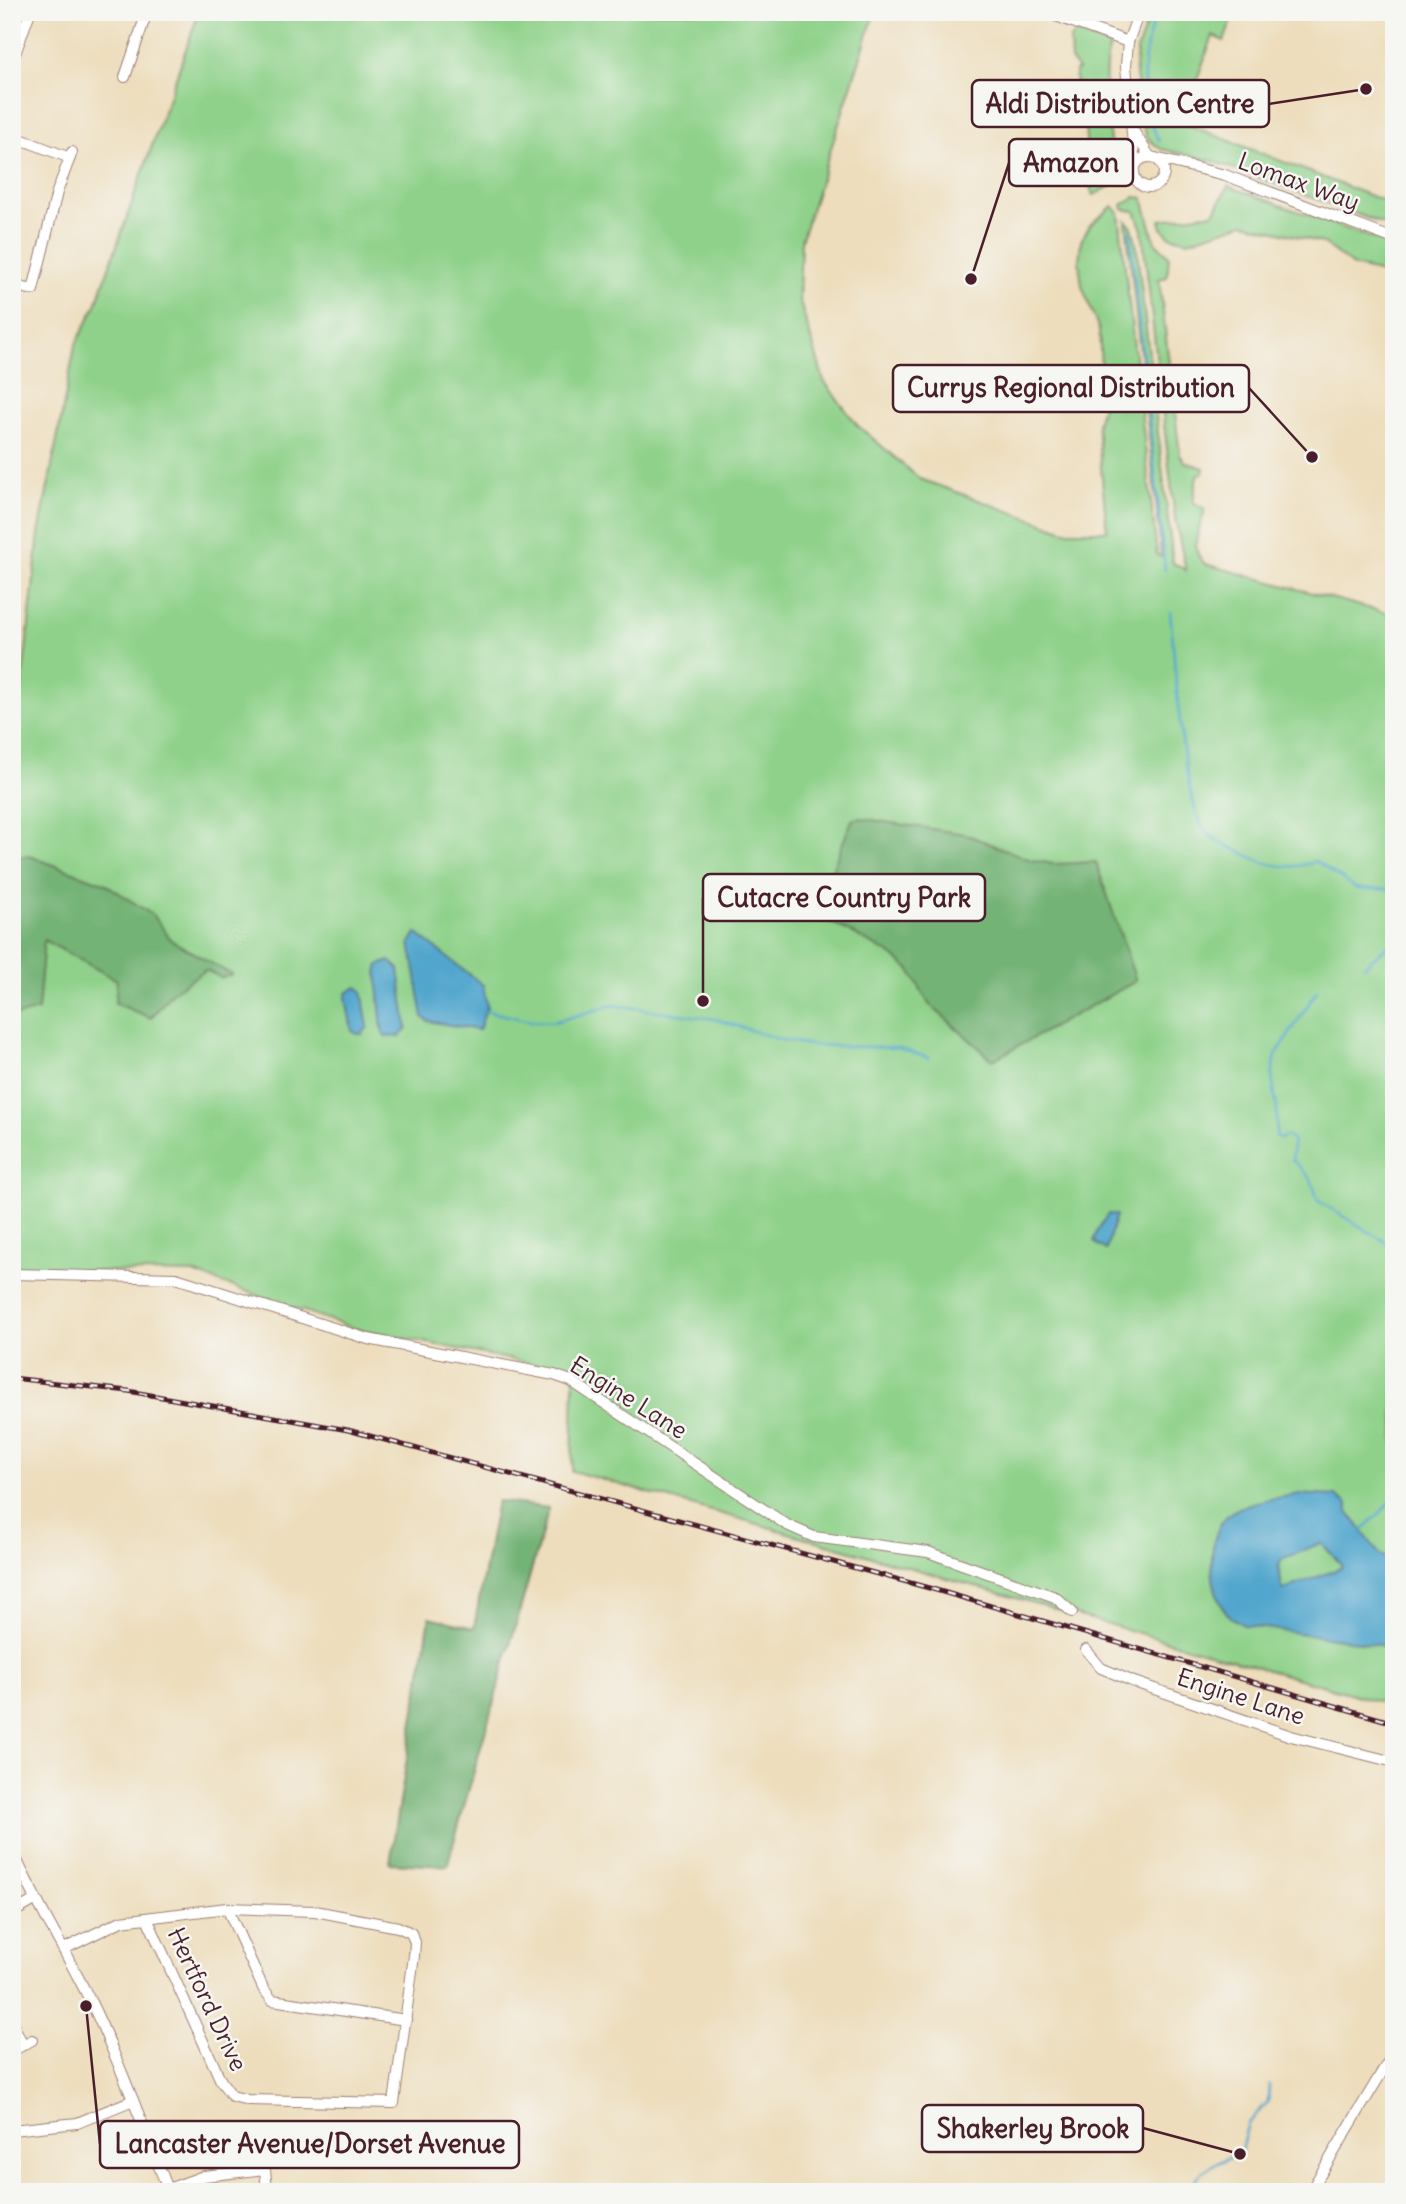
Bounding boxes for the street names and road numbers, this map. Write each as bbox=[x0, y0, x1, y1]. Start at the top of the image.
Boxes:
street label: Lomax Way bbox=[1234, 145, 1364, 217]
street label: Engine Lane bbox=[565, 1349, 693, 1445]
street label: Engine Lane bbox=[1173, 1661, 1309, 1731]
street label: Hertford Drive bbox=[162, 1922, 254, 2076]

